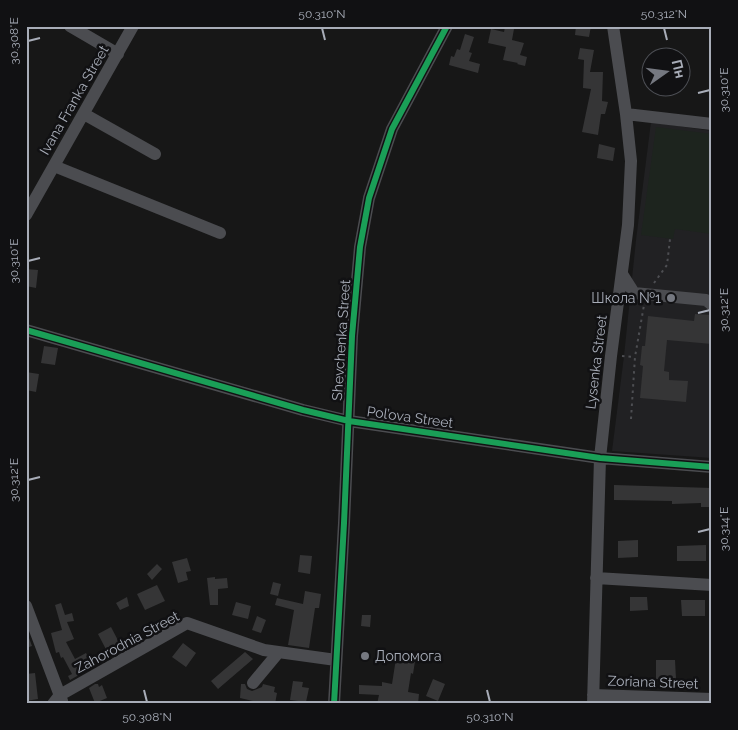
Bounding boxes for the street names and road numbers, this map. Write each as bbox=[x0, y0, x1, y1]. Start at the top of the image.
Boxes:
street label: Ivana Franka Street bbox=[36, 42, 112, 157]
street label: Shevchenka Street bbox=[329, 279, 353, 401]
street label: Lysenka Street bbox=[582, 314, 610, 410]
street label: Pol’ova Street bbox=[366, 403, 455, 431]
street label: Zahorodnia Street bbox=[72, 608, 182, 676]
street label: Zoriana Street bbox=[607, 672, 699, 692]

